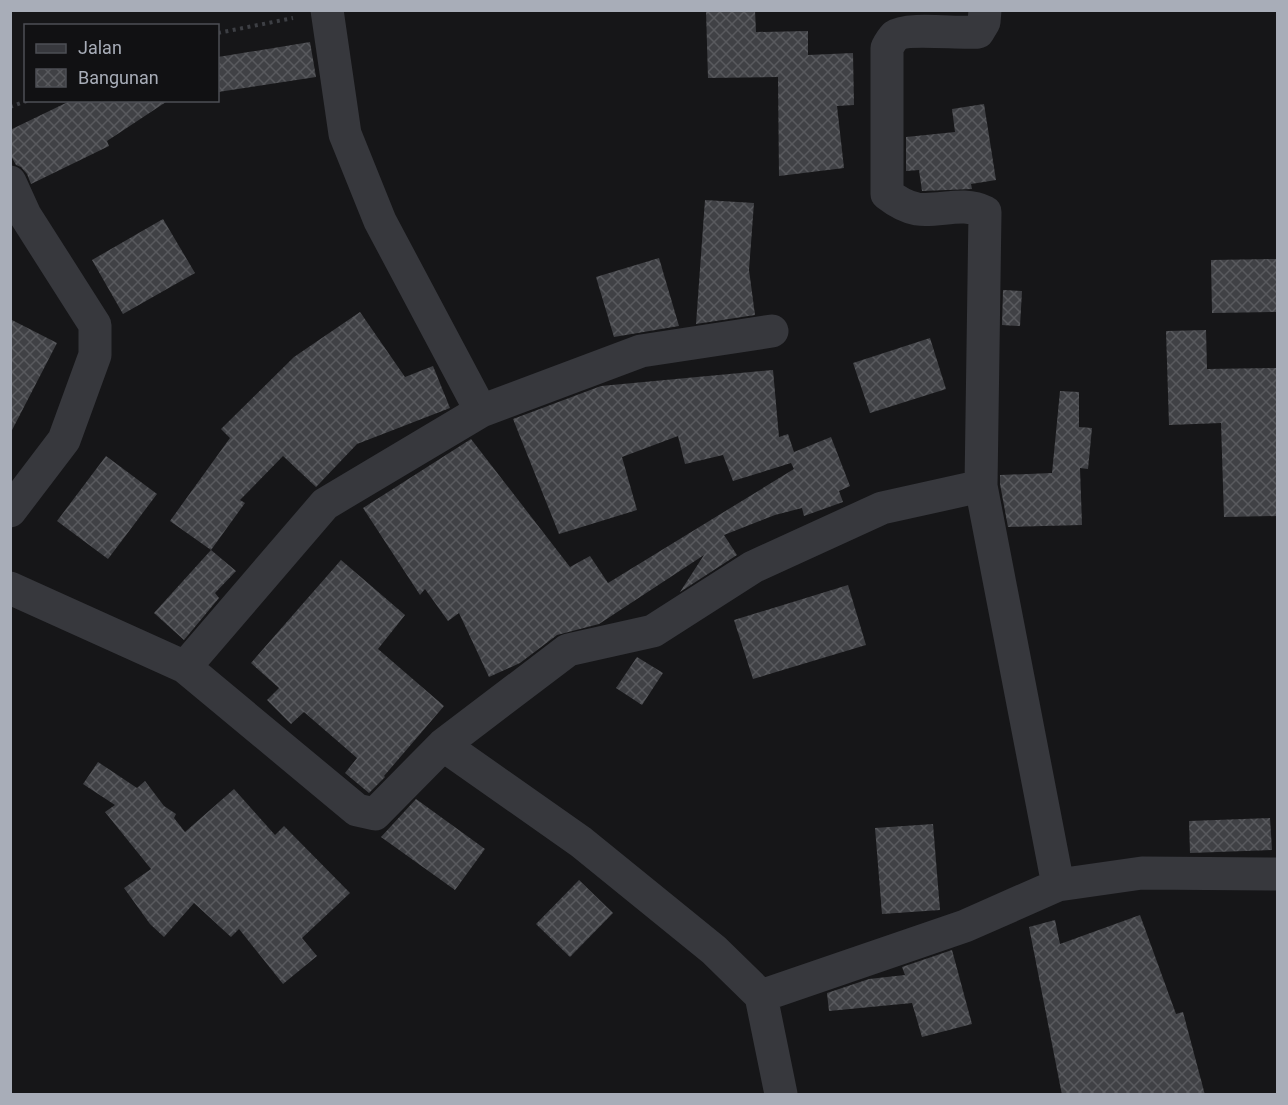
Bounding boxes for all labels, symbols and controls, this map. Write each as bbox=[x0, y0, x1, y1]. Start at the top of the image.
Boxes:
legend bbox=[24, 24, 219, 102]
text: Jalan bbox=[78, 37, 122, 58]
text: Bangunan bbox=[78, 67, 159, 88]

